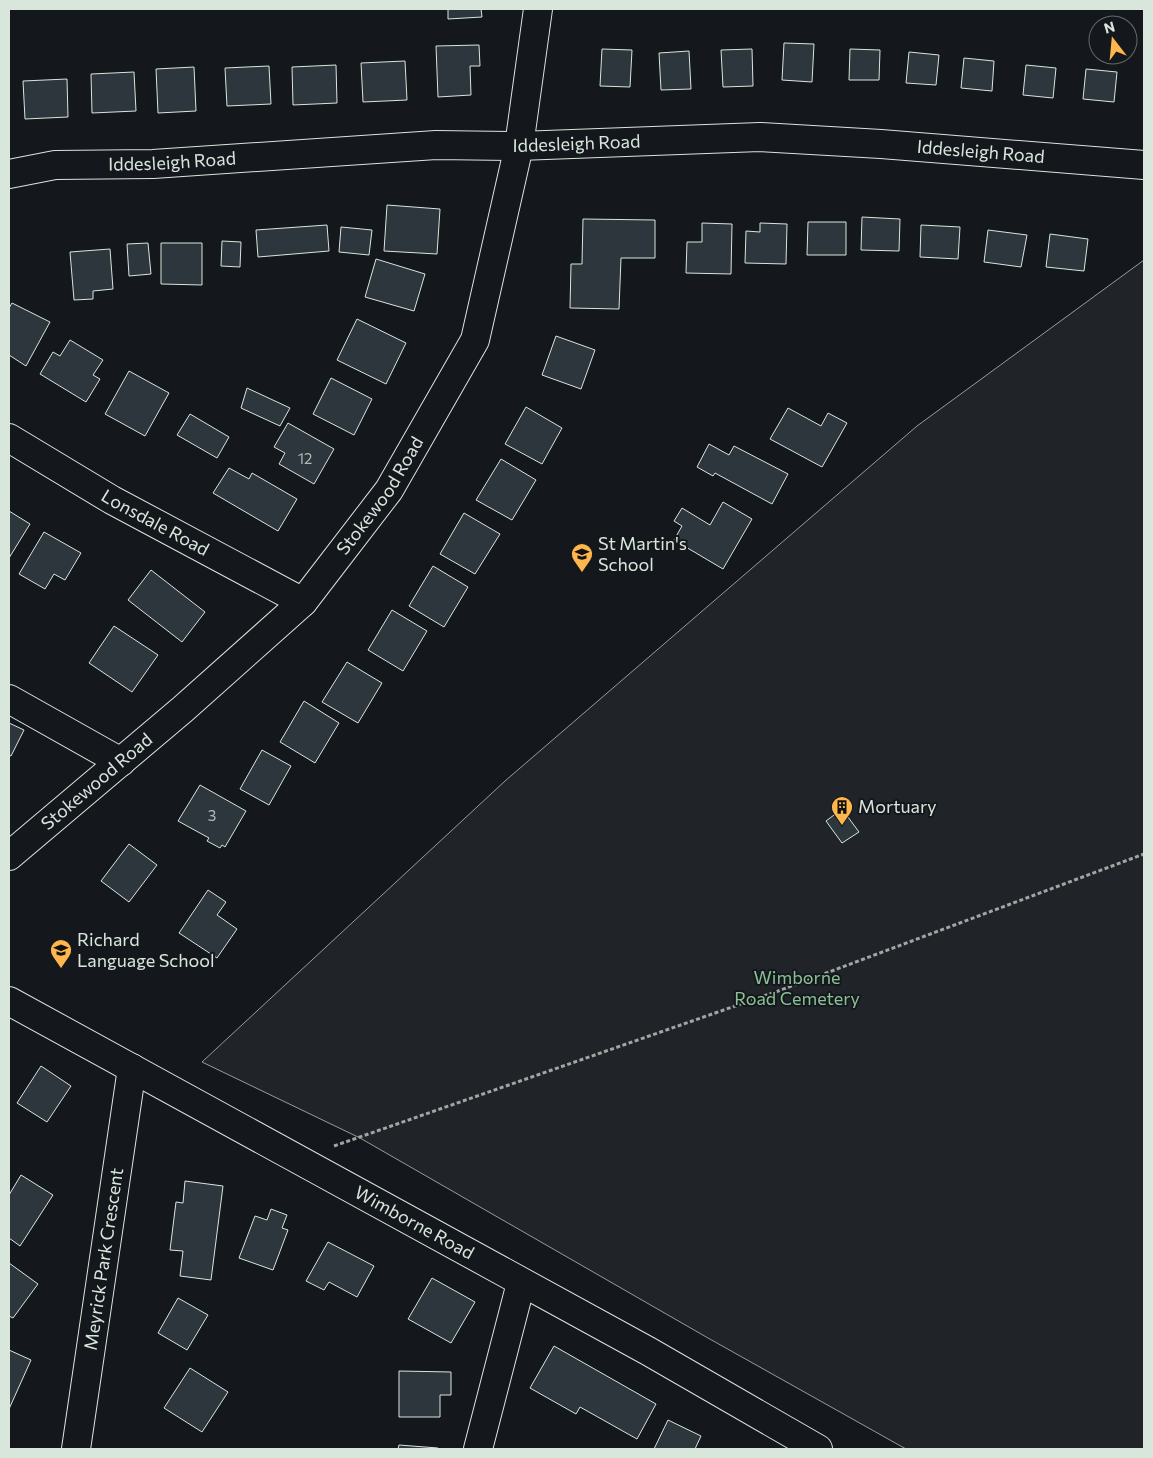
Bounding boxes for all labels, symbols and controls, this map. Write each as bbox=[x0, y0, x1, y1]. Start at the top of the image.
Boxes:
north arrow bbox=[1088, 15, 1138, 65]
text: N bbox=[1102, 17, 1117, 37]
street label: Iddesleigh Road bbox=[512, 129, 641, 156]
street label: Iddesleigh Road bbox=[916, 135, 1045, 167]
street label: Iddesleigh Road bbox=[108, 146, 237, 174]
street label: Stokewood Road bbox=[331, 432, 427, 559]
house number: 12 bbox=[298, 449, 312, 467]
street label: Lonsdale Road bbox=[98, 484, 213, 560]
place label: St Martin's School bbox=[598, 532, 687, 575]
school or university icon: St Martin's School bbox=[570, 542, 594, 573]
street label: Stokewood Road bbox=[36, 728, 156, 834]
building icon: Mortuary bbox=[830, 795, 854, 826]
place label: Mortuary bbox=[858, 795, 937, 817]
house number: 3 bbox=[208, 806, 216, 824]
place label: Richard Language School bbox=[77, 928, 215, 971]
school or university icon: Richard Language School bbox=[49, 938, 73, 969]
park label: Wimborne Road Cemetery bbox=[734, 966, 860, 1009]
street label: Meyrick Park Crescent bbox=[79, 1166, 127, 1352]
street label: Wimborne Road bbox=[351, 1181, 478, 1264]

